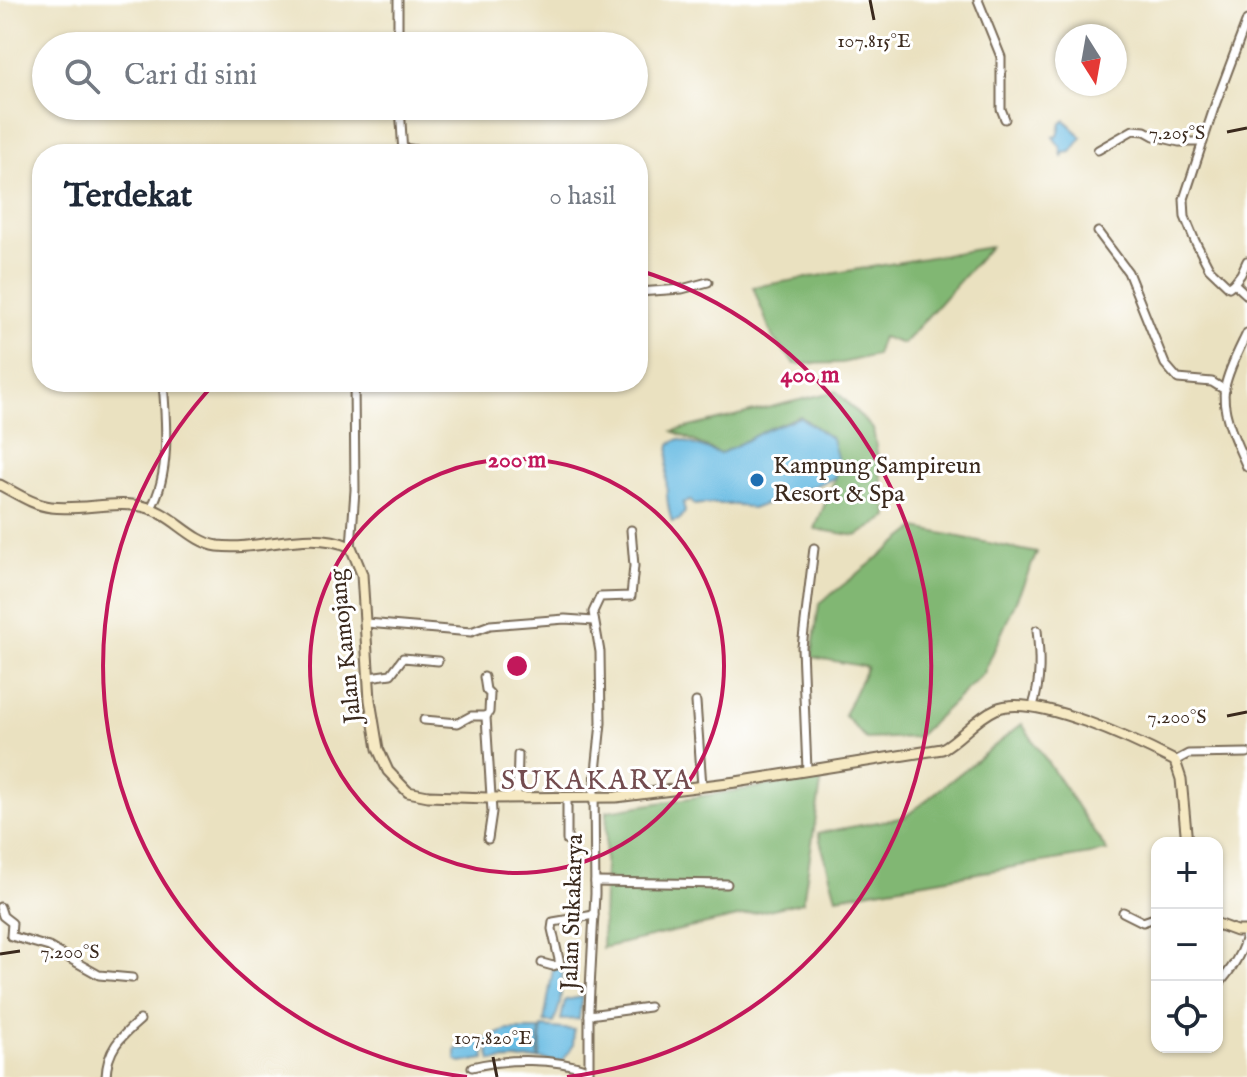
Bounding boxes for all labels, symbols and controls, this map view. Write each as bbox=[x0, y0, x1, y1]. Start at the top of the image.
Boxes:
north arrow bbox=[1055, 24, 1127, 96]
text: 107.815°E bbox=[837, 29, 911, 54]
search box bbox=[32, 32, 648, 120]
icon: search bbox=[60, 54, 104, 98]
text: Cari di sini bbox=[124, 57, 257, 95]
text: 7.205°S bbox=[1149, 121, 1205, 146]
text: Terdekat bbox=[64, 175, 192, 218]
text: 0 hasil bbox=[549, 180, 616, 213]
text: 400 m bbox=[780, 360, 840, 391]
text: 200 m bbox=[488, 445, 547, 476]
place label: Kampung Sampireun Resort & Spa bbox=[773, 451, 981, 510]
marker: Kampung Sampireun Resort & Spa bbox=[748, 471, 766, 489]
street label: Jalan Kamojang bbox=[322, 566, 370, 728]
centre of rings bbox=[503, 652, 531, 680]
text: 7.200°S bbox=[1147, 705, 1207, 730]
district label: SUKAKARYA bbox=[501, 764, 693, 799]
street label: Jalan Sukakarya bbox=[555, 833, 591, 994]
map controls bbox=[1151, 837, 1223, 1053]
button: + bbox=[1151, 837, 1223, 909]
button: − bbox=[1151, 909, 1223, 981]
text: 7.200°S bbox=[40, 940, 100, 965]
button: locate bbox=[1151, 981, 1223, 1053]
text: 107.820°E bbox=[454, 1026, 532, 1051]

